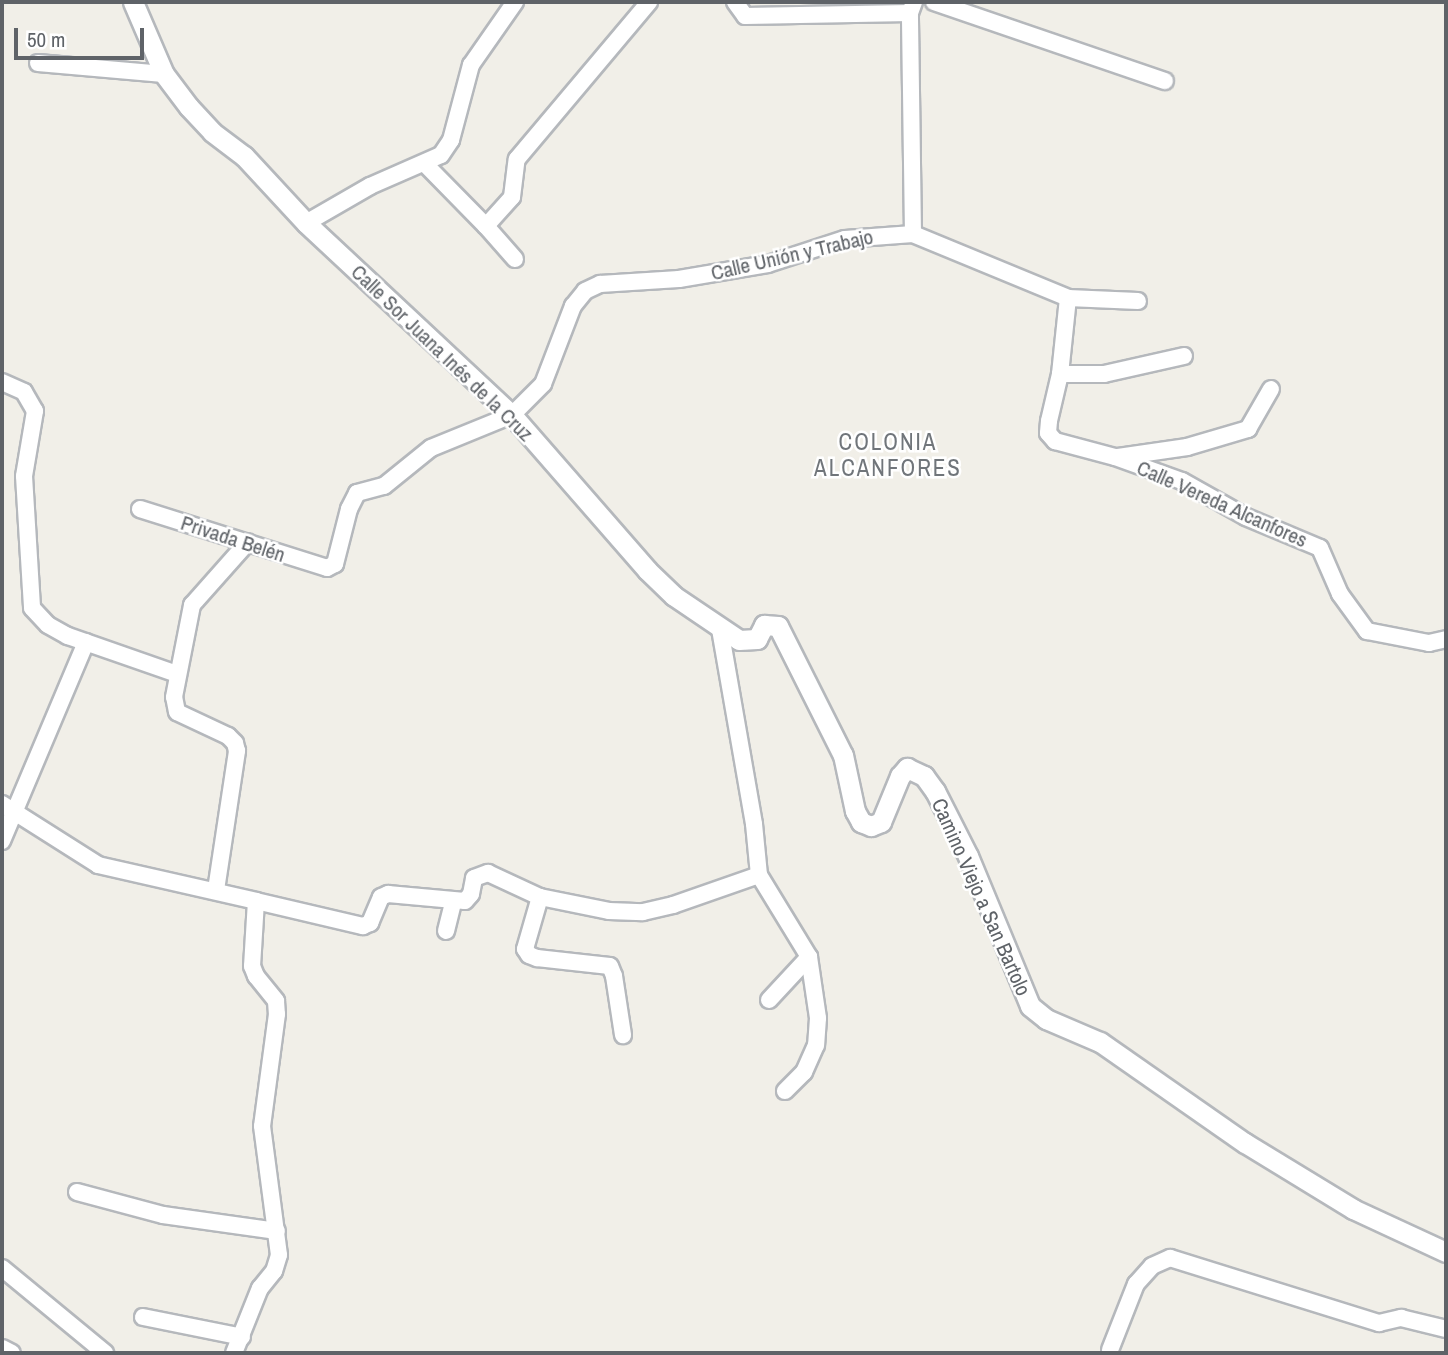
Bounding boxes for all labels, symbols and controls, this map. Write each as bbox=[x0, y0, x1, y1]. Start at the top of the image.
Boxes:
scale bar bbox=[18, 14, 147, 58]
text: 50 m bbox=[27, 25, 65, 54]
street label: Calle Unión y Trabajo bbox=[708, 224, 876, 286]
street label: Calle Sor Juana Inés de la Cruz bbox=[346, 259, 538, 447]
district label: COLONIA ALCANFORES bbox=[815, 428, 961, 482]
street label: Calle Vereda Alcanfores bbox=[1132, 455, 1312, 553]
street label: Privada Belén bbox=[178, 510, 288, 568]
street label: Camino Viejo a San Bartolo bbox=[926, 795, 1036, 999]

